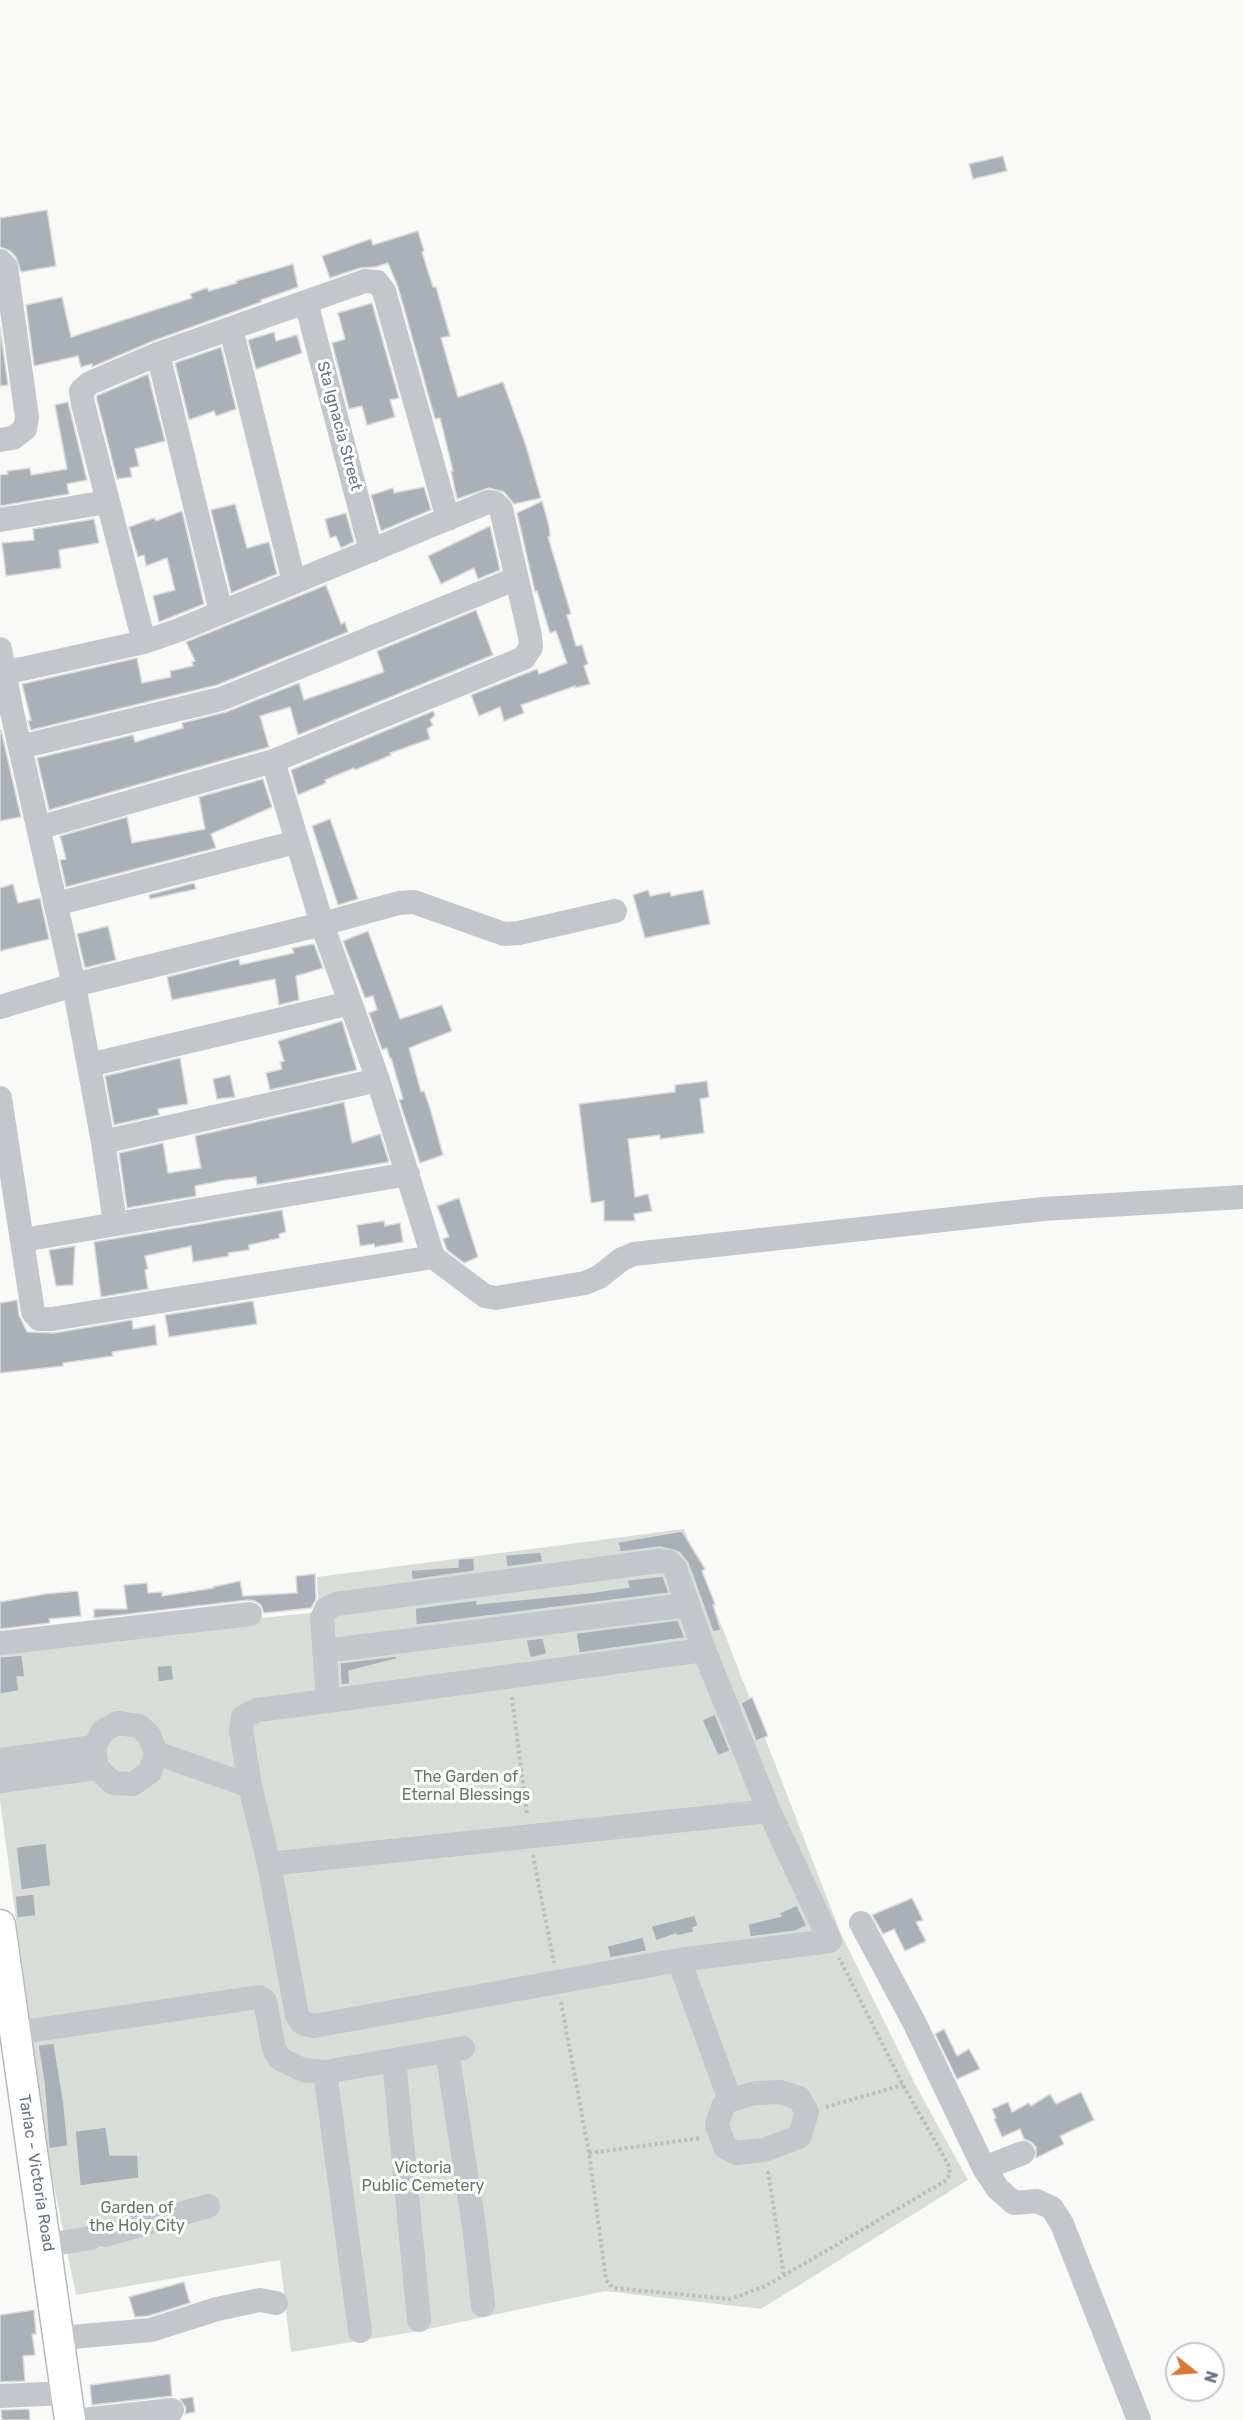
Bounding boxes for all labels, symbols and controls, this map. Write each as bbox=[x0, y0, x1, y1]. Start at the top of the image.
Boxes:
street label: Sta Ignacia Street bbox=[313, 359, 365, 493]
park label: The Garden of Eternal Blessings bbox=[402, 1767, 530, 1805]
street label: Tarlac - Victoria Road bbox=[14, 2093, 58, 2253]
park label: Victoria Public Cemetery bbox=[362, 2158, 484, 2196]
park label: Garden of the Holy City bbox=[89, 2198, 185, 2236]
north arrow bbox=[1165, 2342, 1225, 2402]
text: N bbox=[1200, 2369, 1222, 2385]

